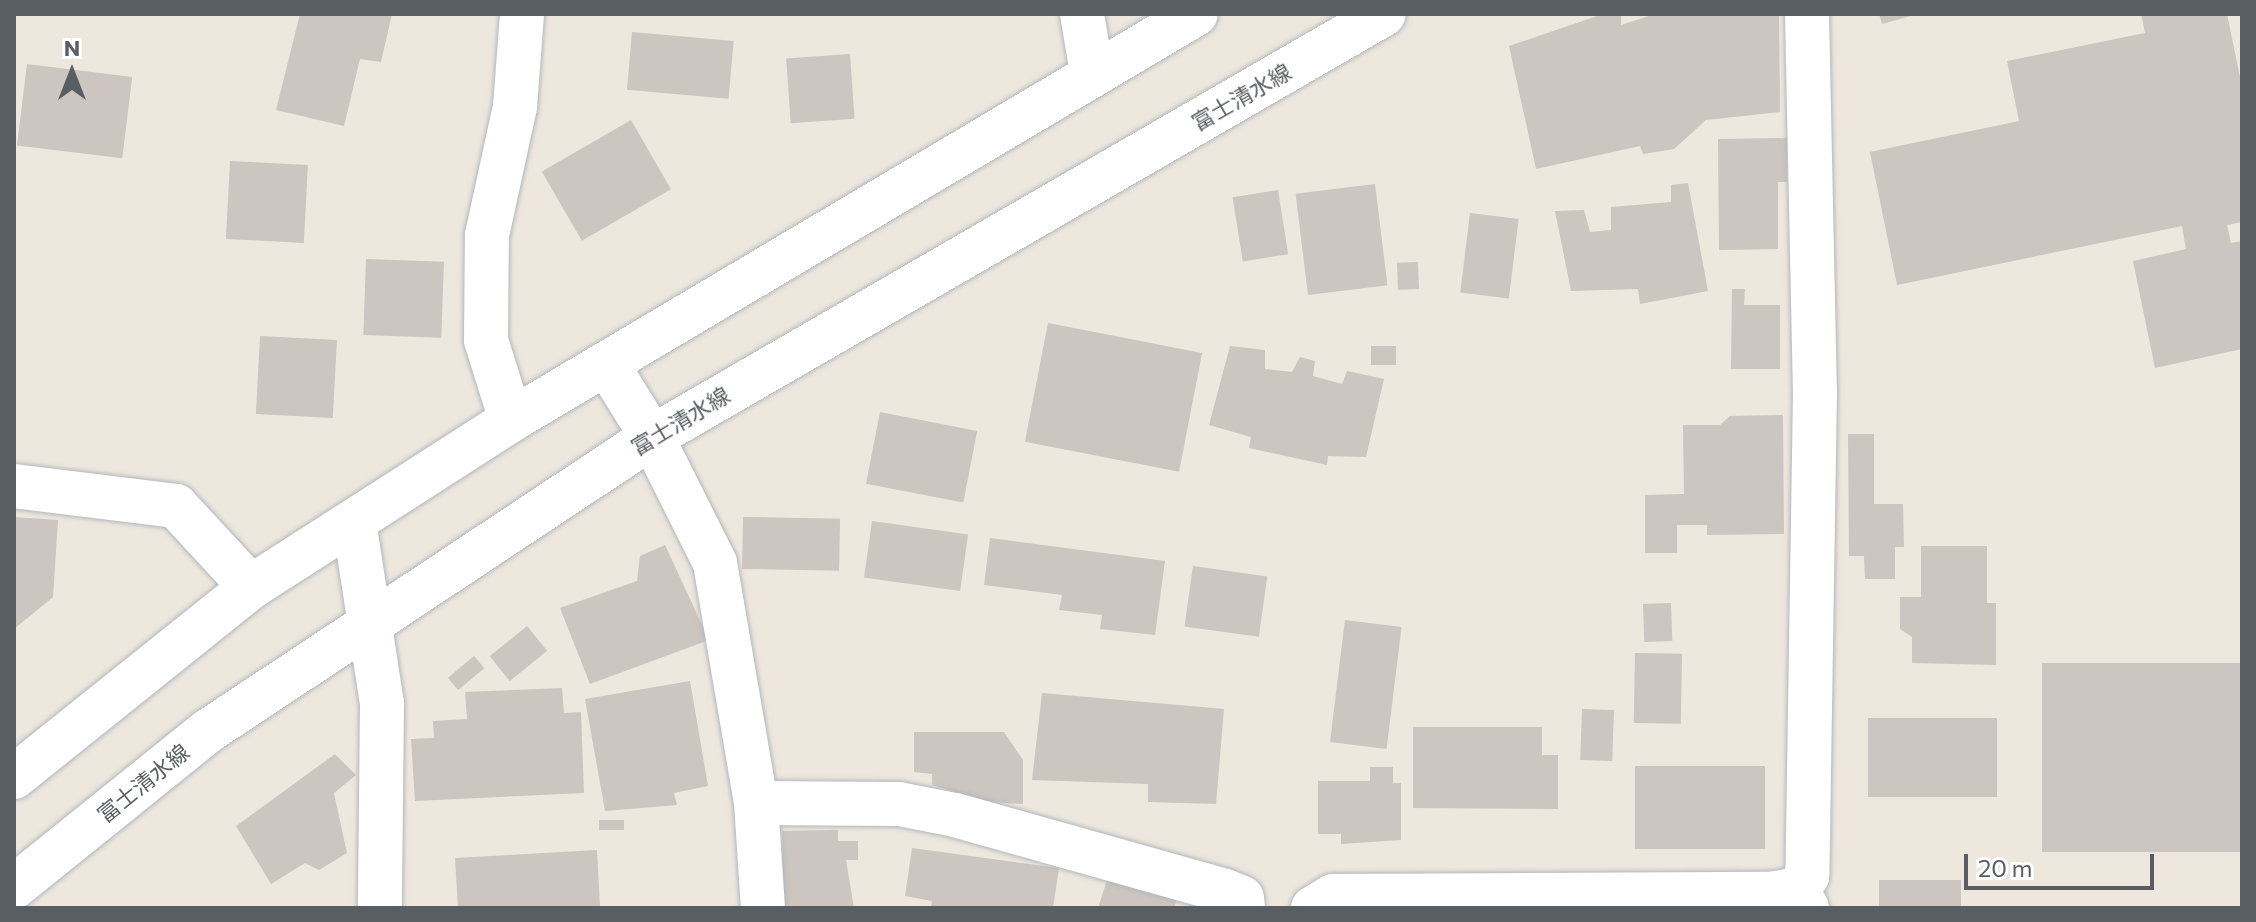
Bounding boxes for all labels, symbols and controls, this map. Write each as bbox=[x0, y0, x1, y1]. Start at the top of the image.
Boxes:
north arrow bbox=[32, 32, 112, 112]
text: N bbox=[64, 34, 80, 61]
street label: 富士清水線 bbox=[1187, 58, 1295, 136]
street label: 富士清水線 bbox=[626, 381, 734, 461]
street label: 富士清水線 bbox=[92, 738, 194, 828]
scale bar bbox=[1968, 838, 2158, 888]
text: 20 m bbox=[1978, 853, 2032, 882]

